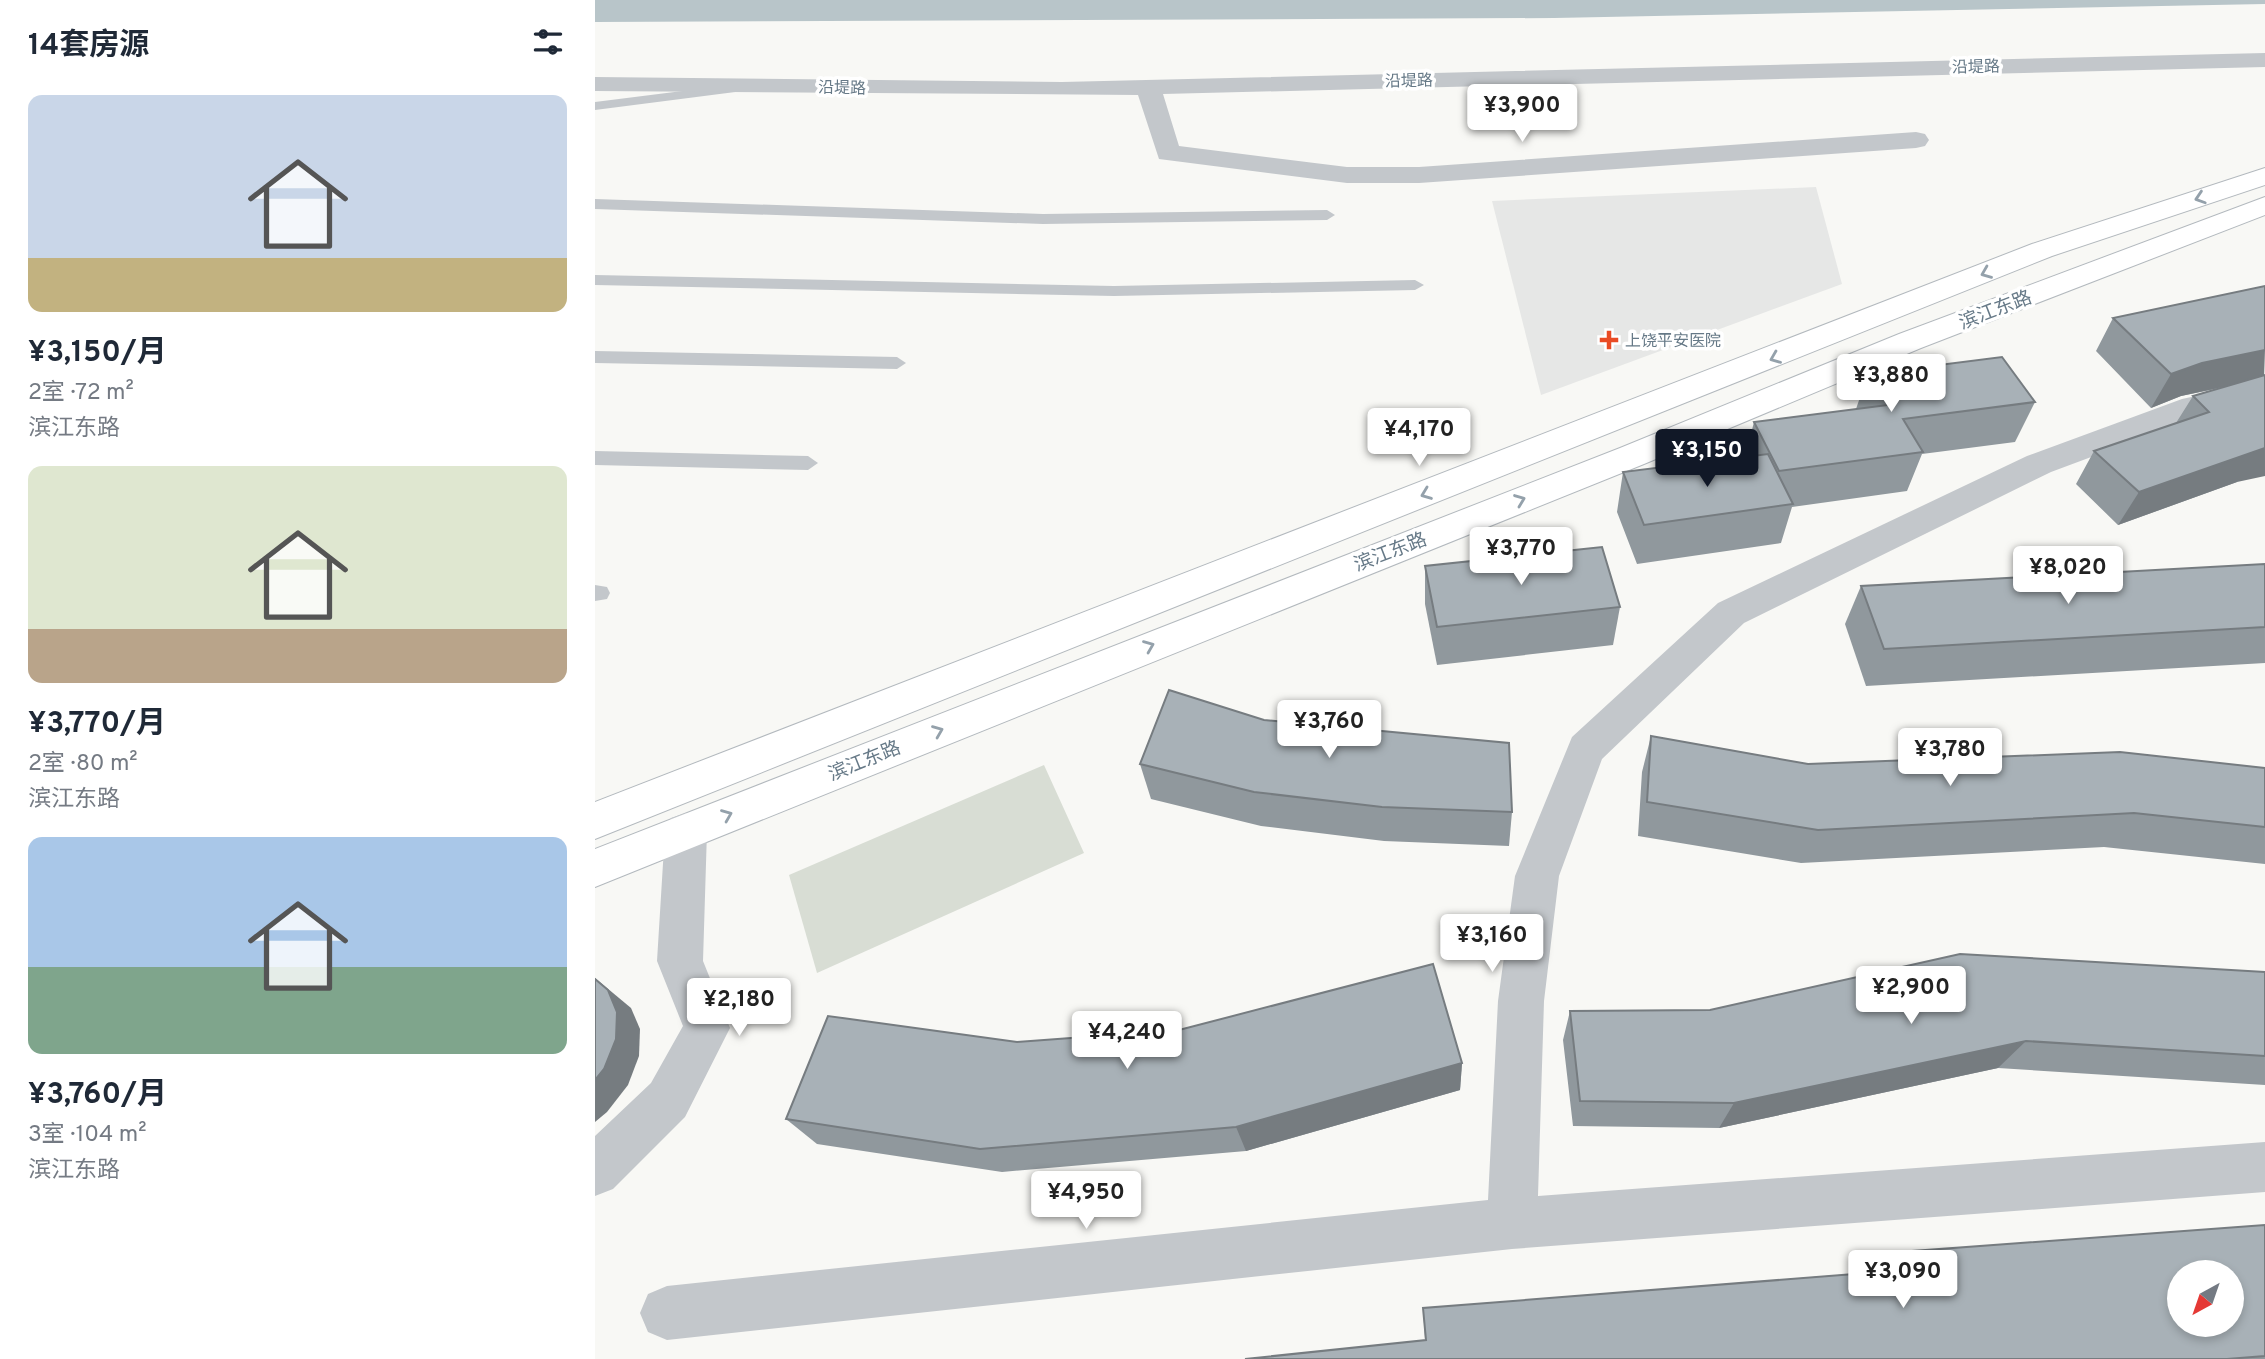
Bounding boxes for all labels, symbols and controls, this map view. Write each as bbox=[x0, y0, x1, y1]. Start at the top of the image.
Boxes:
icon: filters bbox=[529, 23, 567, 61]
text: 14套房源 bbox=[28, 28, 149, 65]
street label: 沿堤路 bbox=[1952, 58, 2000, 78]
street label: 沿堤路 bbox=[1385, 72, 1433, 92]
street label: 沿堤路 bbox=[818, 79, 866, 99]
pin: ¥3,900 bbox=[1465, 85, 1579, 144]
text: ¥3,900 bbox=[1483, 92, 1561, 121]
icon: home bbox=[235, 141, 361, 267]
one-way arrow bbox=[2195, 190, 2207, 204]
one-way arrow bbox=[1981, 265, 1993, 279]
street label: 滨江东路 bbox=[1956, 286, 2036, 336]
marker: 上饶平安医院 bbox=[1599, 330, 1619, 350]
place label: 上饶平安医院 bbox=[1625, 332, 1721, 352]
text: ¥3,150/月 bbox=[28, 335, 167, 372]
one-way arrow bbox=[1769, 349, 1781, 363]
pin: ¥3,880 bbox=[1834, 354, 1948, 414]
text: ¥3,880 bbox=[1853, 362, 1929, 391]
text: 2室 · 72 m² bbox=[28, 379, 134, 408]
pin: ¥4,170 bbox=[1362, 408, 1476, 468]
text: 滨江东路 bbox=[28, 415, 120, 444]
text: ¥4,170 bbox=[1383, 416, 1455, 445]
pin: ¥3,150 bbox=[1650, 430, 1764, 489]
text: ¥3,150 bbox=[1671, 437, 1743, 466]
one-way arrow bbox=[1421, 486, 1433, 500]
one-way arrow bbox=[1514, 494, 1526, 508]
icon: home bbox=[235, 512, 361, 638]
street label: 滨江东路 bbox=[1351, 528, 1431, 578]
pin: ¥3,770 bbox=[1464, 528, 1578, 587]
text: ¥3,770 bbox=[1486, 535, 1556, 564]
pin: ¥8,020 bbox=[2011, 546, 2125, 606]
text: ¥8,020 bbox=[2029, 554, 2107, 583]
one-way arrow bbox=[1142, 640, 1154, 654]
pin: ¥3,760 bbox=[1272, 700, 1386, 760]
text: ¥3,770/月 bbox=[28, 706, 166, 743]
text: ¥3,760 bbox=[1293, 708, 1365, 737]
one-way arrow bbox=[931, 725, 943, 739]
pin: ¥3,780 bbox=[1893, 728, 2007, 788]
street label: 滨江东路 bbox=[825, 736, 904, 787]
text: ¥3,780 bbox=[1914, 736, 1986, 765]
text: 2室 · 80 m² bbox=[28, 750, 138, 779]
text: 滨江东路 bbox=[28, 786, 120, 815]
one-way arrow bbox=[720, 810, 732, 824]
icon: home bbox=[235, 883, 361, 1009]
pin: ¥3,160 bbox=[1435, 914, 1549, 974]
text: ¥3,160 bbox=[1456, 922, 1528, 951]
pin: ¥2,900 bbox=[1854, 967, 1968, 1026]
text: ¥2,900 bbox=[1872, 974, 1950, 1003]
pin: ¥2,180 bbox=[682, 978, 796, 1038]
text: ¥2,180 bbox=[703, 986, 775, 1015]
pin: ¥4,240 bbox=[1070, 1012, 1184, 1071]
text: ¥4,240 bbox=[1088, 1019, 1166, 1048]
text: ¥3,760/月 bbox=[28, 1077, 167, 1114]
text: 3室 · 104 m² bbox=[28, 1121, 147, 1150]
text: 滨江东路 bbox=[28, 1157, 120, 1186]
pin: ¥4,950 bbox=[1029, 1172, 1143, 1231]
text: ¥4,950 bbox=[1047, 1179, 1125, 1208]
pin: ¥3,090 bbox=[1846, 1250, 1960, 1310]
text: ¥3,090 bbox=[1864, 1258, 1942, 1287]
north arrow bbox=[2167, 1260, 2243, 1337]
map controls bbox=[2167, 1260, 2244, 1337]

